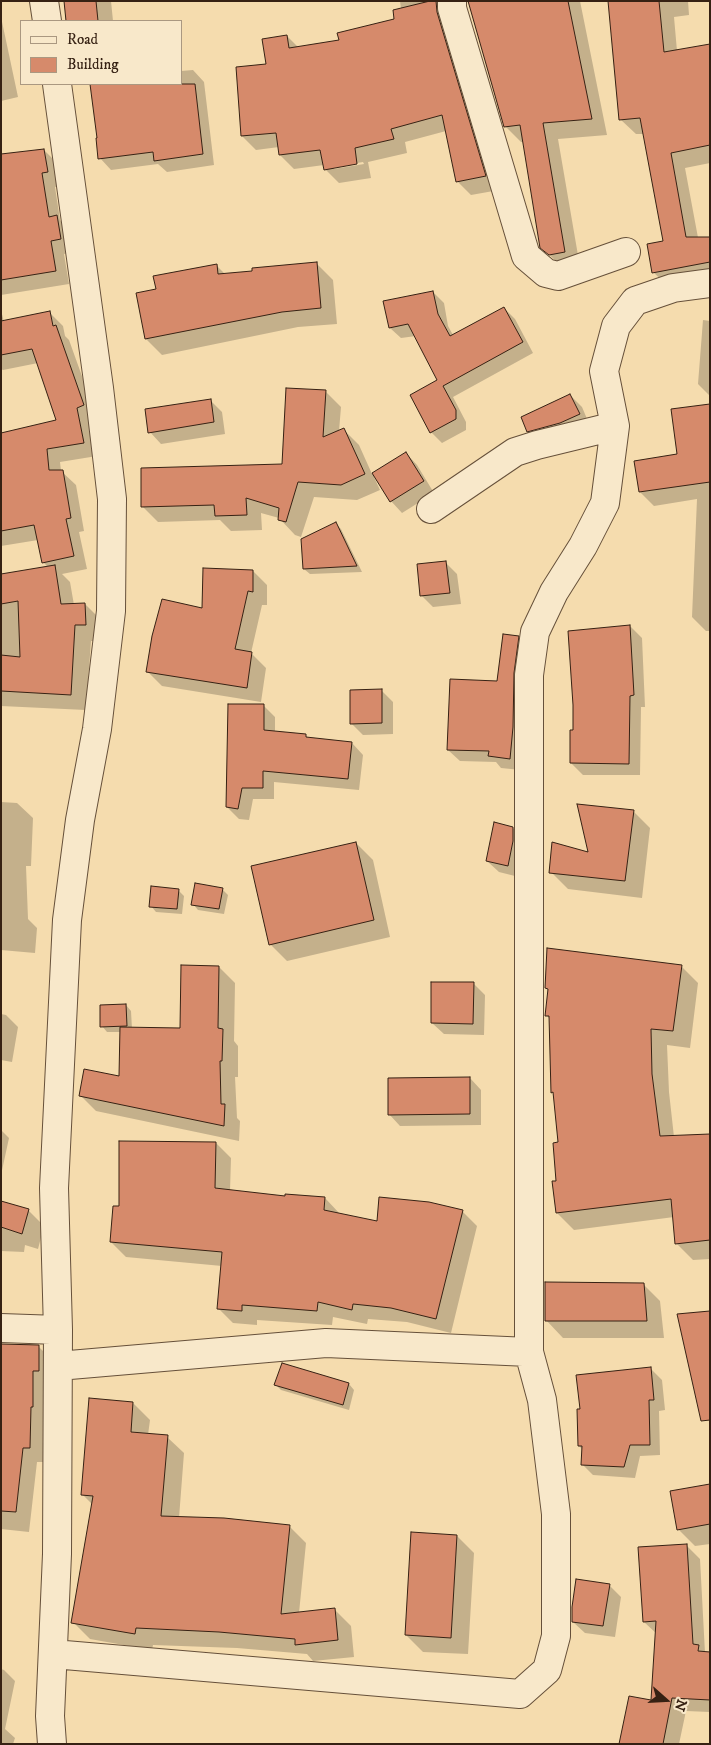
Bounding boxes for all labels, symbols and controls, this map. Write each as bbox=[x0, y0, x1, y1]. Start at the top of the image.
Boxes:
legend bbox=[20, 20, 182, 85]
text: Road bbox=[67, 30, 98, 49]
text: Building bbox=[67, 55, 119, 74]
north arrow bbox=[641, 1675, 691, 1725]
text: N bbox=[670, 1697, 691, 1713]

